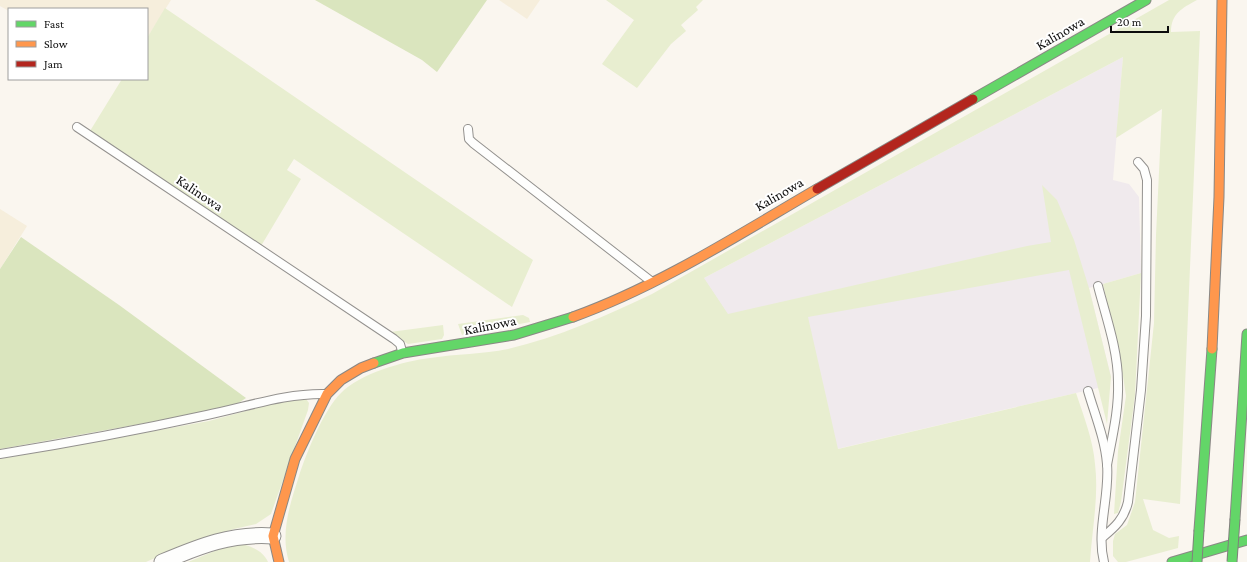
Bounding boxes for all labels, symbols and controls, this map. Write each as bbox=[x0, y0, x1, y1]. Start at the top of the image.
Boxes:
legend bbox=[8, 8, 148, 80]
scale bar bbox=[1111, 8, 1168, 34]
street label: Kalinowa bbox=[1033, 13, 1087, 53]
text: 20 m bbox=[1117, 15, 1142, 29]
text: Fast bbox=[44, 17, 65, 31]
text: Slow bbox=[44, 37, 68, 51]
text: Jam bbox=[43, 57, 63, 71]
street label: Kalinowa bbox=[174, 172, 227, 215]
street label: Kalinowa bbox=[752, 174, 806, 214]
street label: Kalinowa bbox=[463, 312, 518, 338]

